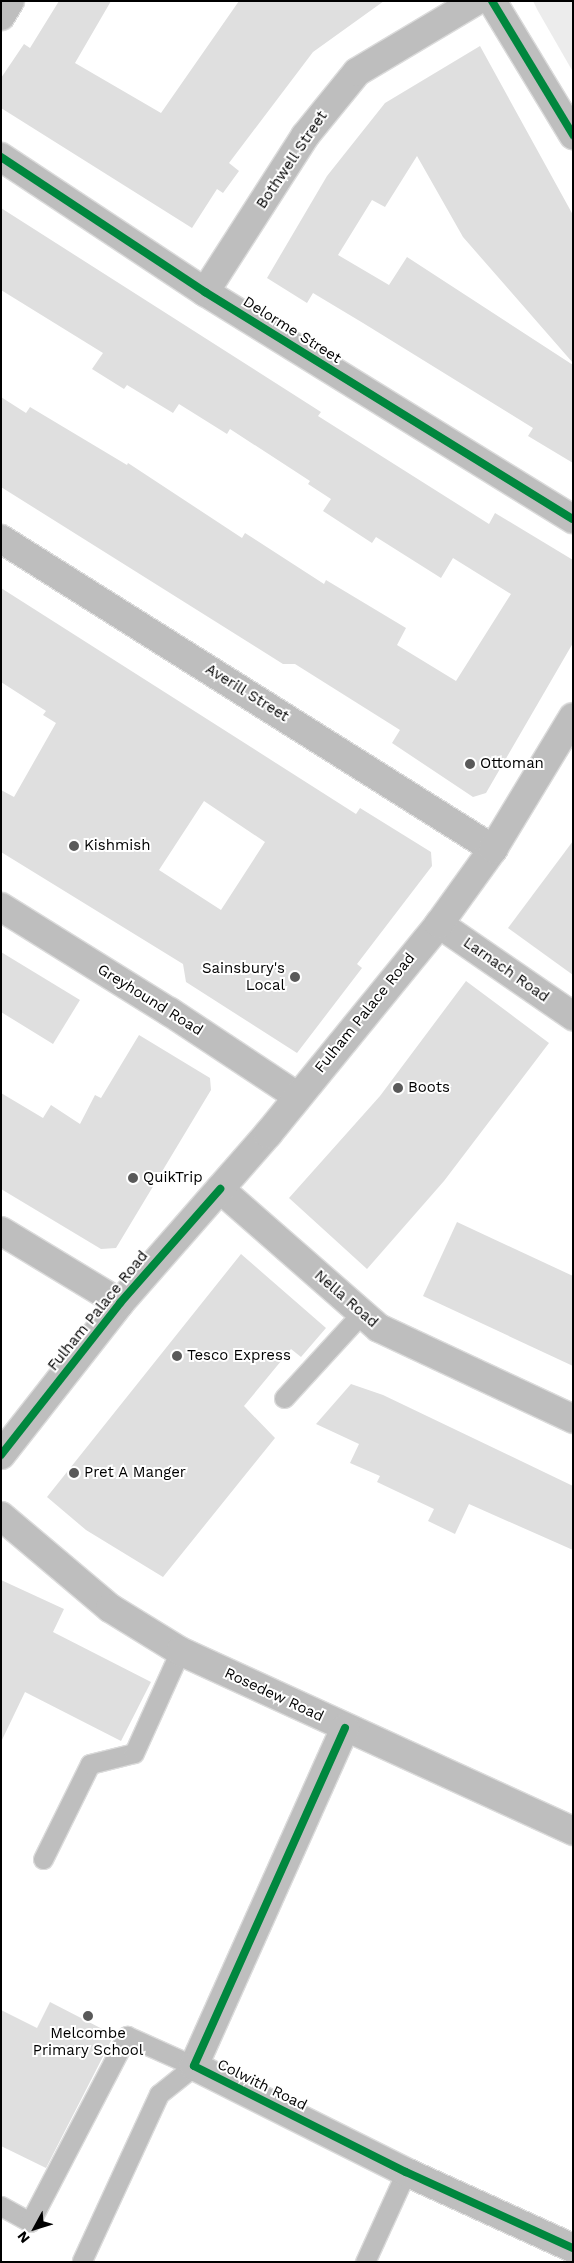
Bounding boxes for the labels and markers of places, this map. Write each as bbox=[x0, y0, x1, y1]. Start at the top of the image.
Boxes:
place label: Ottoman bbox=[480, 755, 544, 773]
marker: Ottoman bbox=[464, 758, 476, 770]
place label: Kishmish bbox=[84, 837, 150, 855]
marker: Kishmish bbox=[68, 840, 80, 852]
place label: Sainsbury's Local bbox=[202, 959, 285, 994]
marker: Sainsbury's Local bbox=[289, 971, 301, 983]
place label: Boots bbox=[408, 1079, 450, 1097]
marker: Boots bbox=[392, 1082, 404, 1094]
place label: QuikTrip bbox=[143, 1169, 203, 1187]
marker: QuikTrip bbox=[127, 1172, 139, 1184]
place label: Tesco Express bbox=[187, 1347, 291, 1365]
marker: Tesco Express bbox=[171, 1350, 183, 1362]
place label: Pret A Manger bbox=[84, 1464, 187, 1482]
marker: Pret A Manger bbox=[68, 1467, 80, 1479]
marker: Melcombe Primary School bbox=[82, 2010, 94, 2022]
place label: Melcombe Primary School bbox=[33, 2024, 143, 2059]

